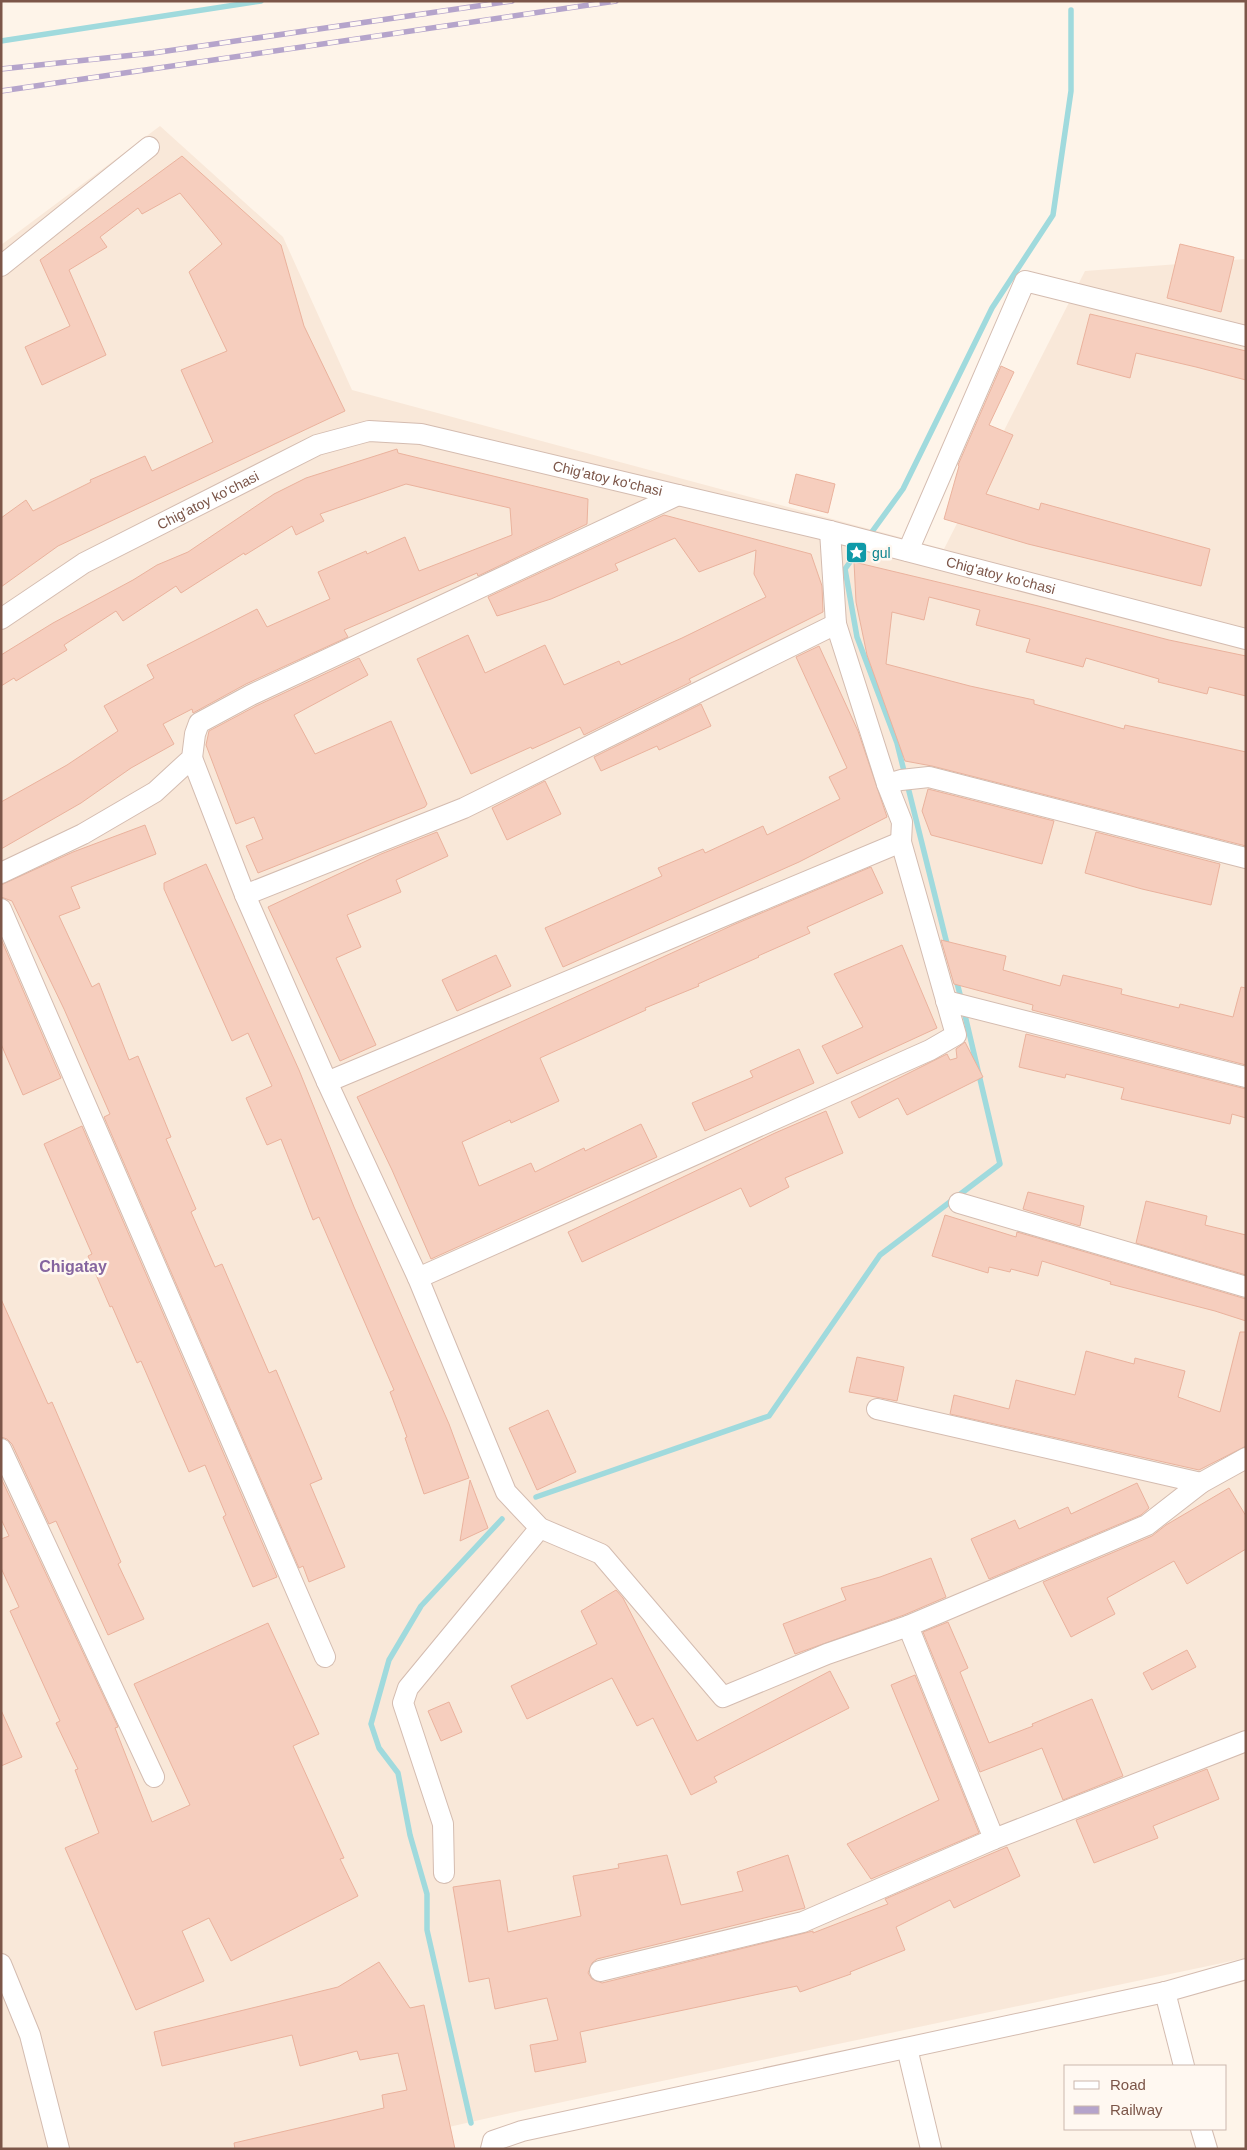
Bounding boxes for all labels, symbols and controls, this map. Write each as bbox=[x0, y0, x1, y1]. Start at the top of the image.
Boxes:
street label: Chig'atoy ko'chasi bbox=[551, 458, 664, 499]
street label: Chig'atoy ko'chasi bbox=[154, 468, 262, 533]
place icon: gul bbox=[844, 541, 868, 565]
place label: gul bbox=[872, 545, 891, 561]
street label: Chig'atoy ko'chasi bbox=[944, 554, 1057, 597]
district label: Chigatay bbox=[39, 1258, 107, 1275]
legend bbox=[1064, 2065, 1227, 2130]
text: Road bbox=[1110, 2076, 1146, 2093]
text: Railway bbox=[1110, 2101, 1163, 2118]

